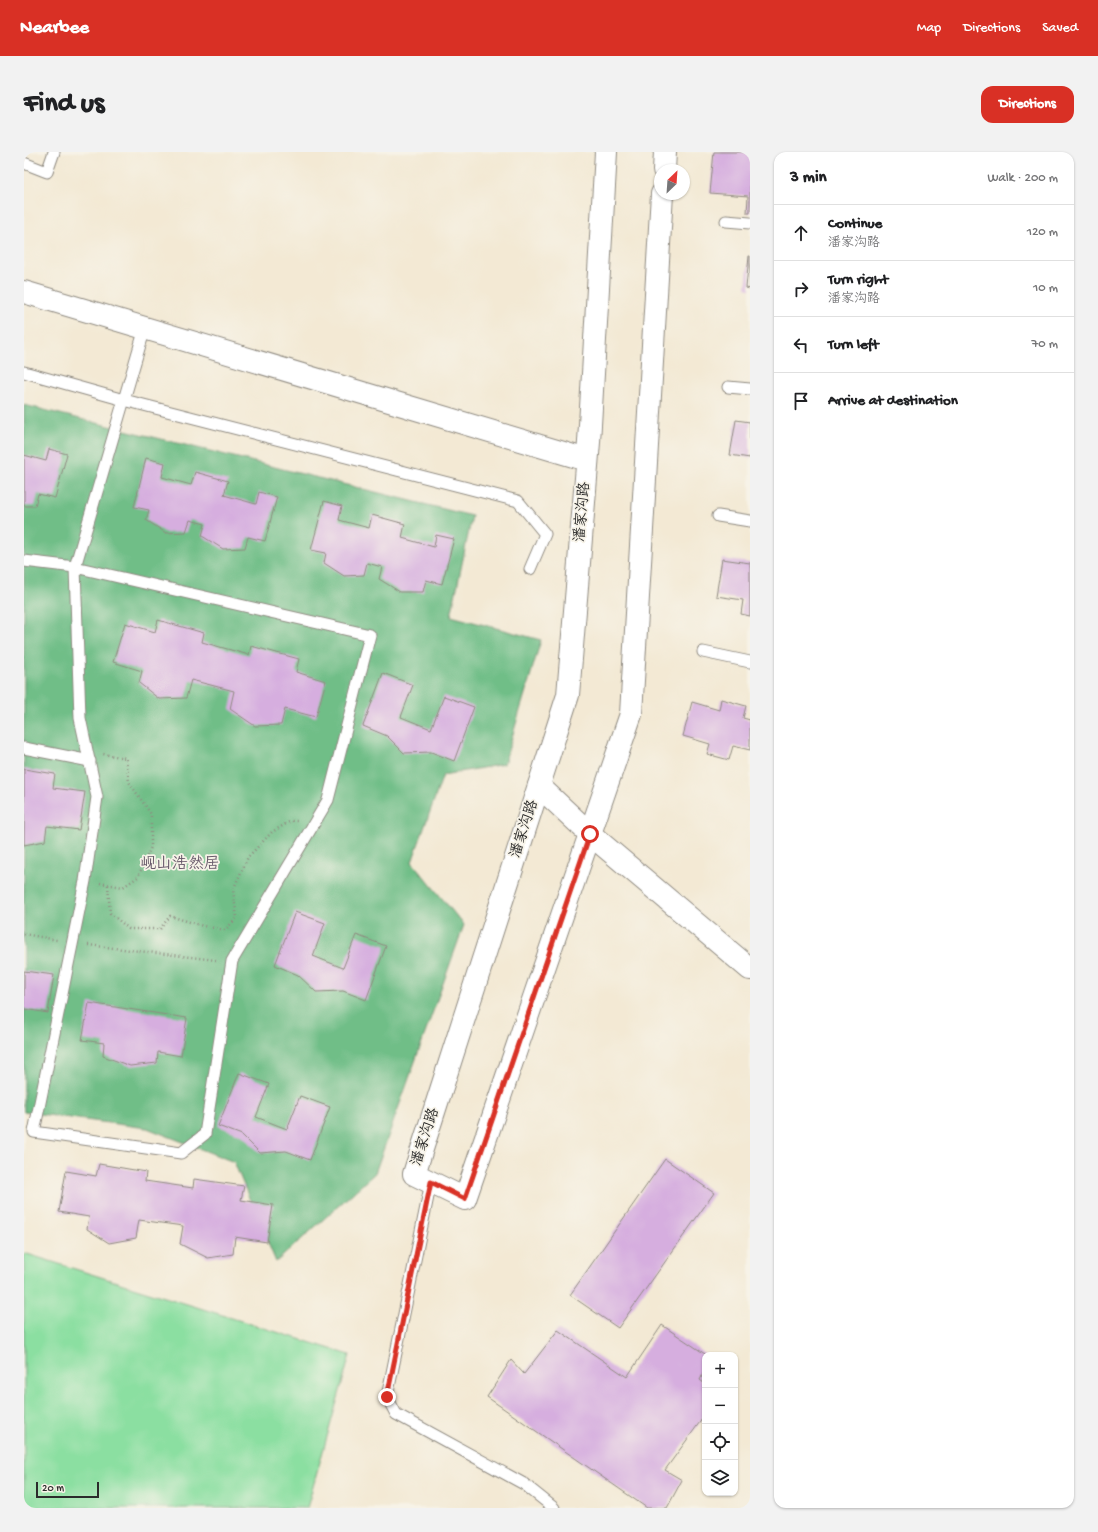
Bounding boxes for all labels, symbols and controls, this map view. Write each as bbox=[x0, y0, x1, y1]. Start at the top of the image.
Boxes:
text: Nearbee bbox=[20, 17, 89, 40]
text: Map bbox=[917, 20, 941, 37]
text: Directions bbox=[963, 20, 1020, 37]
text: Saved bbox=[1042, 20, 1078, 37]
button: Directions bbox=[981, 86, 1074, 123]
text: Find us bbox=[24, 88, 104, 121]
north arrow bbox=[654, 164, 690, 200]
text: 3 min bbox=[790, 168, 827, 188]
text: Walk · 200 m bbox=[987, 171, 1058, 186]
text: Continue bbox=[828, 215, 882, 233]
icon: ahead bbox=[790, 222, 812, 244]
text: 120 m bbox=[1027, 225, 1058, 240]
text: 潘家沟路 bbox=[828, 236, 880, 251]
text: Turn right bbox=[828, 271, 888, 289]
icon: right bbox=[790, 278, 812, 300]
text: 10 m bbox=[1033, 281, 1058, 296]
text: 潘家沟路 bbox=[828, 292, 880, 307]
icon: left bbox=[790, 334, 812, 356]
text: Turn left bbox=[828, 336, 879, 354]
text: 70 m bbox=[1032, 337, 1058, 352]
icon: arrive bbox=[790, 390, 812, 412]
text: Arrive at destination bbox=[828, 392, 958, 410]
street label: 潘家沟路 bbox=[571, 481, 595, 543]
street label: 潘家沟路 bbox=[507, 798, 543, 860]
route start bbox=[581, 825, 599, 843]
district label: 岘山浩然居 bbox=[140, 854, 220, 875]
street label: 潘家沟路 bbox=[408, 1106, 444, 1168]
map controls bbox=[702, 1352, 738, 1496]
button: + bbox=[702, 1352, 738, 1388]
route end bbox=[378, 1388, 396, 1406]
button: − bbox=[702, 1388, 738, 1424]
button: locate bbox=[702, 1424, 738, 1460]
button: layers bbox=[702, 1460, 738, 1496]
scale bar bbox=[36, 1480, 99, 1499]
text: 20 m bbox=[42, 1483, 64, 1495]

